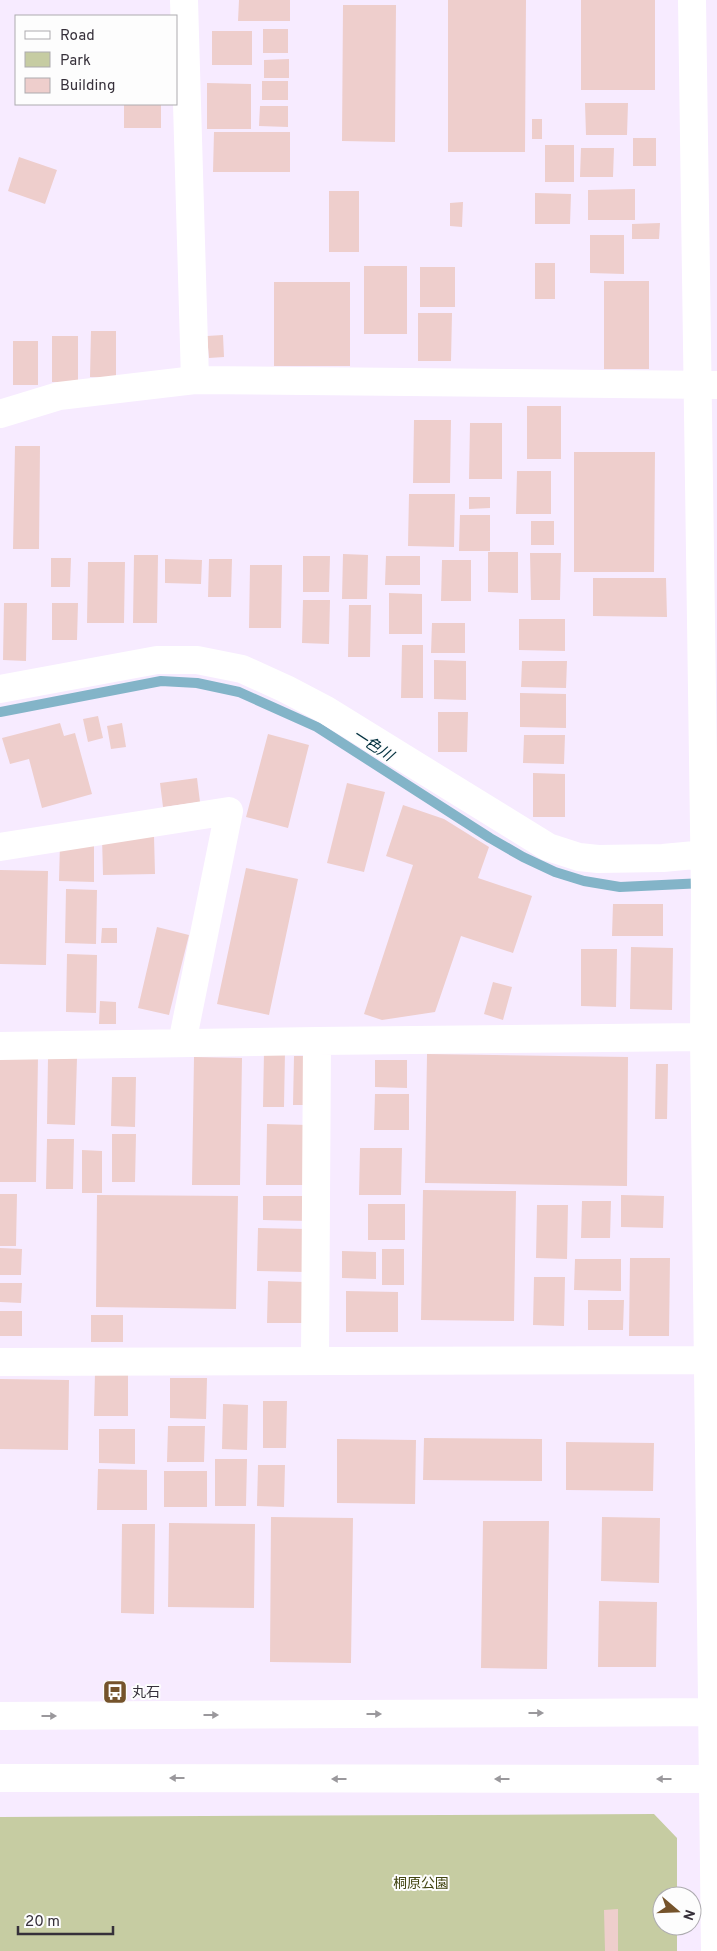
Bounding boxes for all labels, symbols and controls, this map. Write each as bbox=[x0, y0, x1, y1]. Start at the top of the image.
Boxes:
legend bbox=[15, 15, 178, 105]
text: Road bbox=[60, 27, 95, 46]
text: Park bbox=[60, 52, 91, 71]
text: Building bbox=[60, 77, 115, 96]
water label: 一色川 bbox=[348, 726, 398, 768]
bus stop icon: 丸石 bbox=[102, 1679, 128, 1705]
place label: 丸石 bbox=[132, 1685, 160, 1702]
one-way arrow bbox=[528, 1709, 544, 1717]
one-way arrow bbox=[366, 1710, 382, 1718]
one-way arrow bbox=[203, 1711, 219, 1719]
one-way arrow bbox=[41, 1712, 57, 1720]
one-way arrow bbox=[169, 1774, 185, 1782]
one-way arrow bbox=[331, 1775, 347, 1783]
one-way arrow bbox=[494, 1775, 510, 1783]
one-way arrow bbox=[656, 1775, 672, 1783]
park label: 桐原公園 bbox=[393, 1876, 449, 1893]
north arrow bbox=[652, 1886, 702, 1936]
scale bar bbox=[18, 1904, 112, 1936]
text: N bbox=[678, 1907, 698, 1922]
text: 20 m bbox=[25, 1913, 60, 1932]

